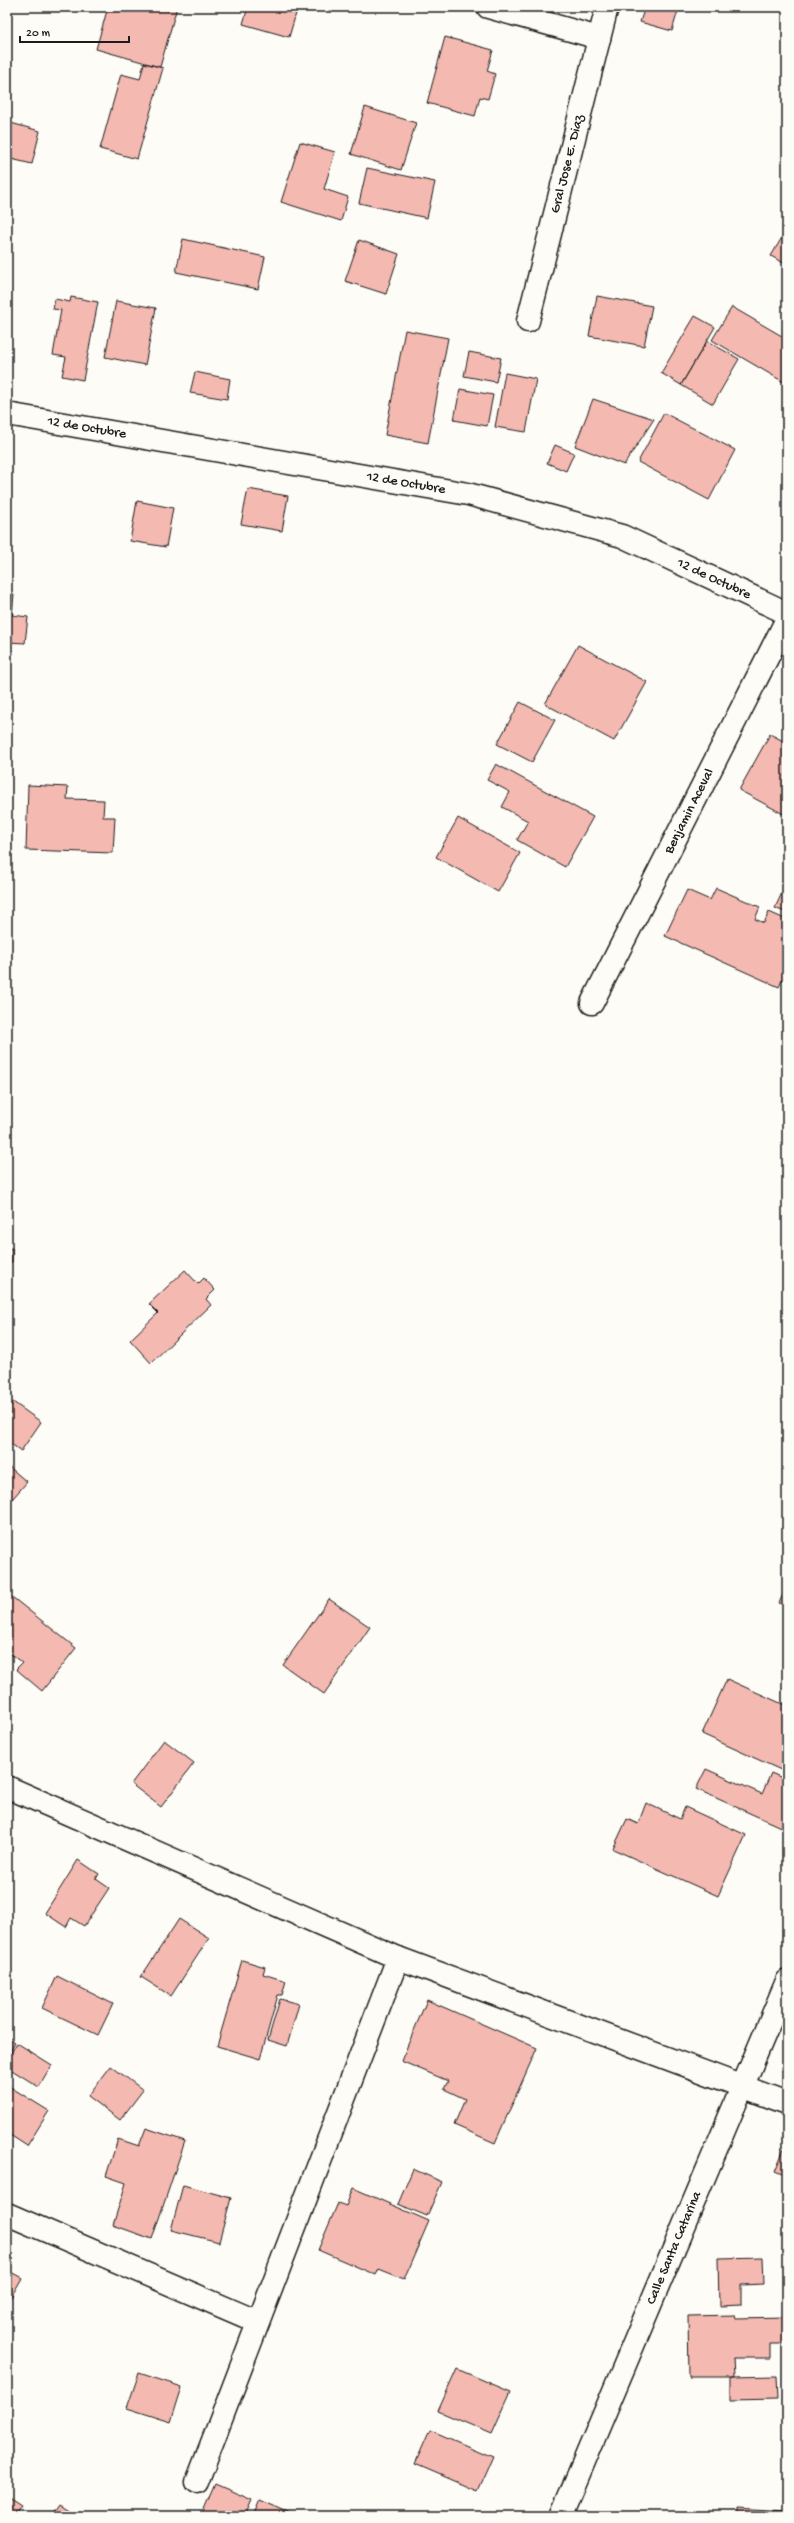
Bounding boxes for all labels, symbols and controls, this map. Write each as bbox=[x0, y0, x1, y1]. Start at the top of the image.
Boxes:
scale bar bbox=[20, 18, 129, 44]
text: 20 m bbox=[26, 27, 51, 41]
street label: Gral Jose E. Diaz bbox=[547, 112, 588, 215]
street label: 12 de Octubre bbox=[45, 412, 128, 443]
street label: 12 de Octubre bbox=[364, 468, 448, 499]
street label: 12 de Octubre bbox=[673, 554, 754, 604]
street label: Benjamin Aceval bbox=[660, 766, 718, 858]
street label: Calle Santa Catarina bbox=[643, 2188, 706, 2307]

